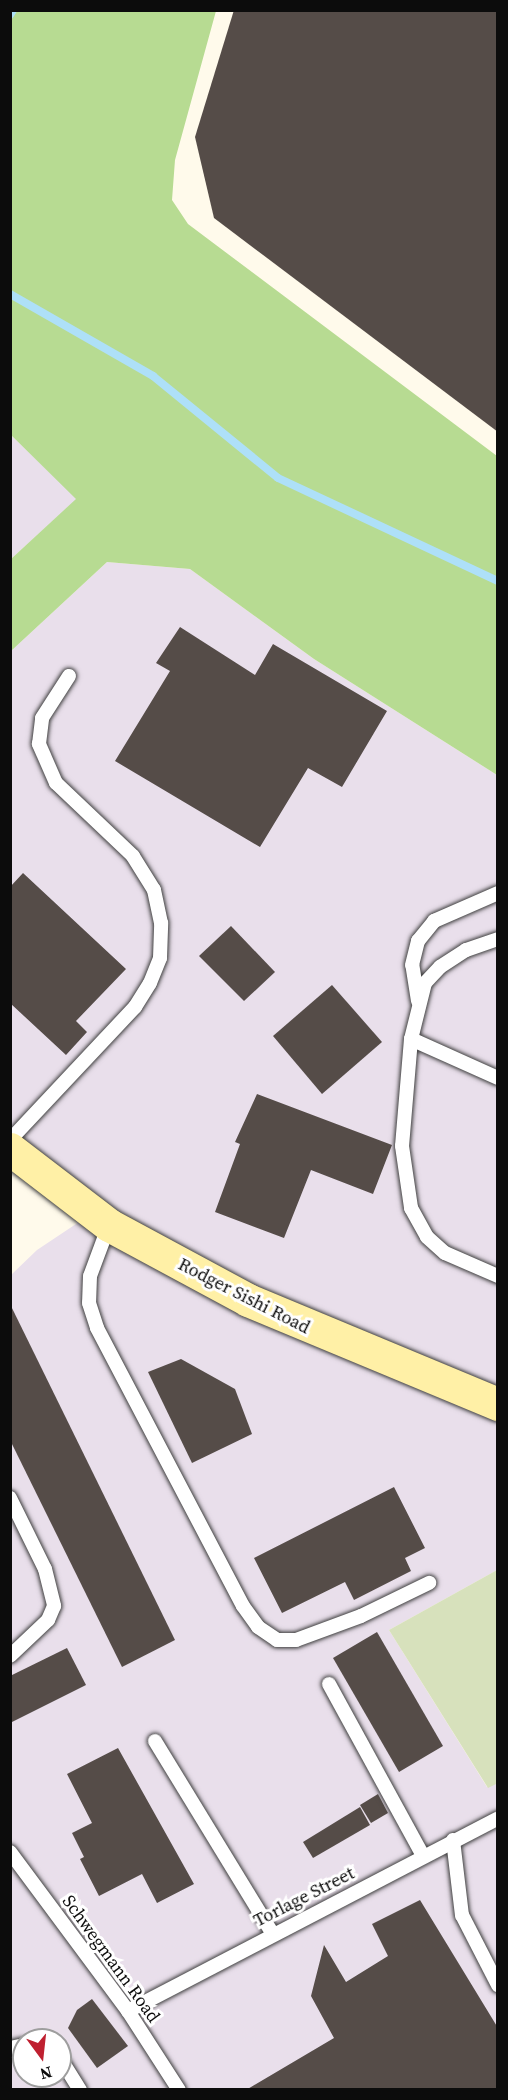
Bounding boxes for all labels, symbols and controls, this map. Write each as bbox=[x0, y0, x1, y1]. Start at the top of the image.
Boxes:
street label: Rodger Sishi Road bbox=[175, 1253, 313, 1339]
street label: Torlage Street bbox=[250, 1862, 358, 1932]
street label: Schwegmann Road bbox=[58, 1891, 164, 2027]
north arrow bbox=[12, 2028, 72, 2088]
text: N bbox=[38, 2061, 55, 2086]

